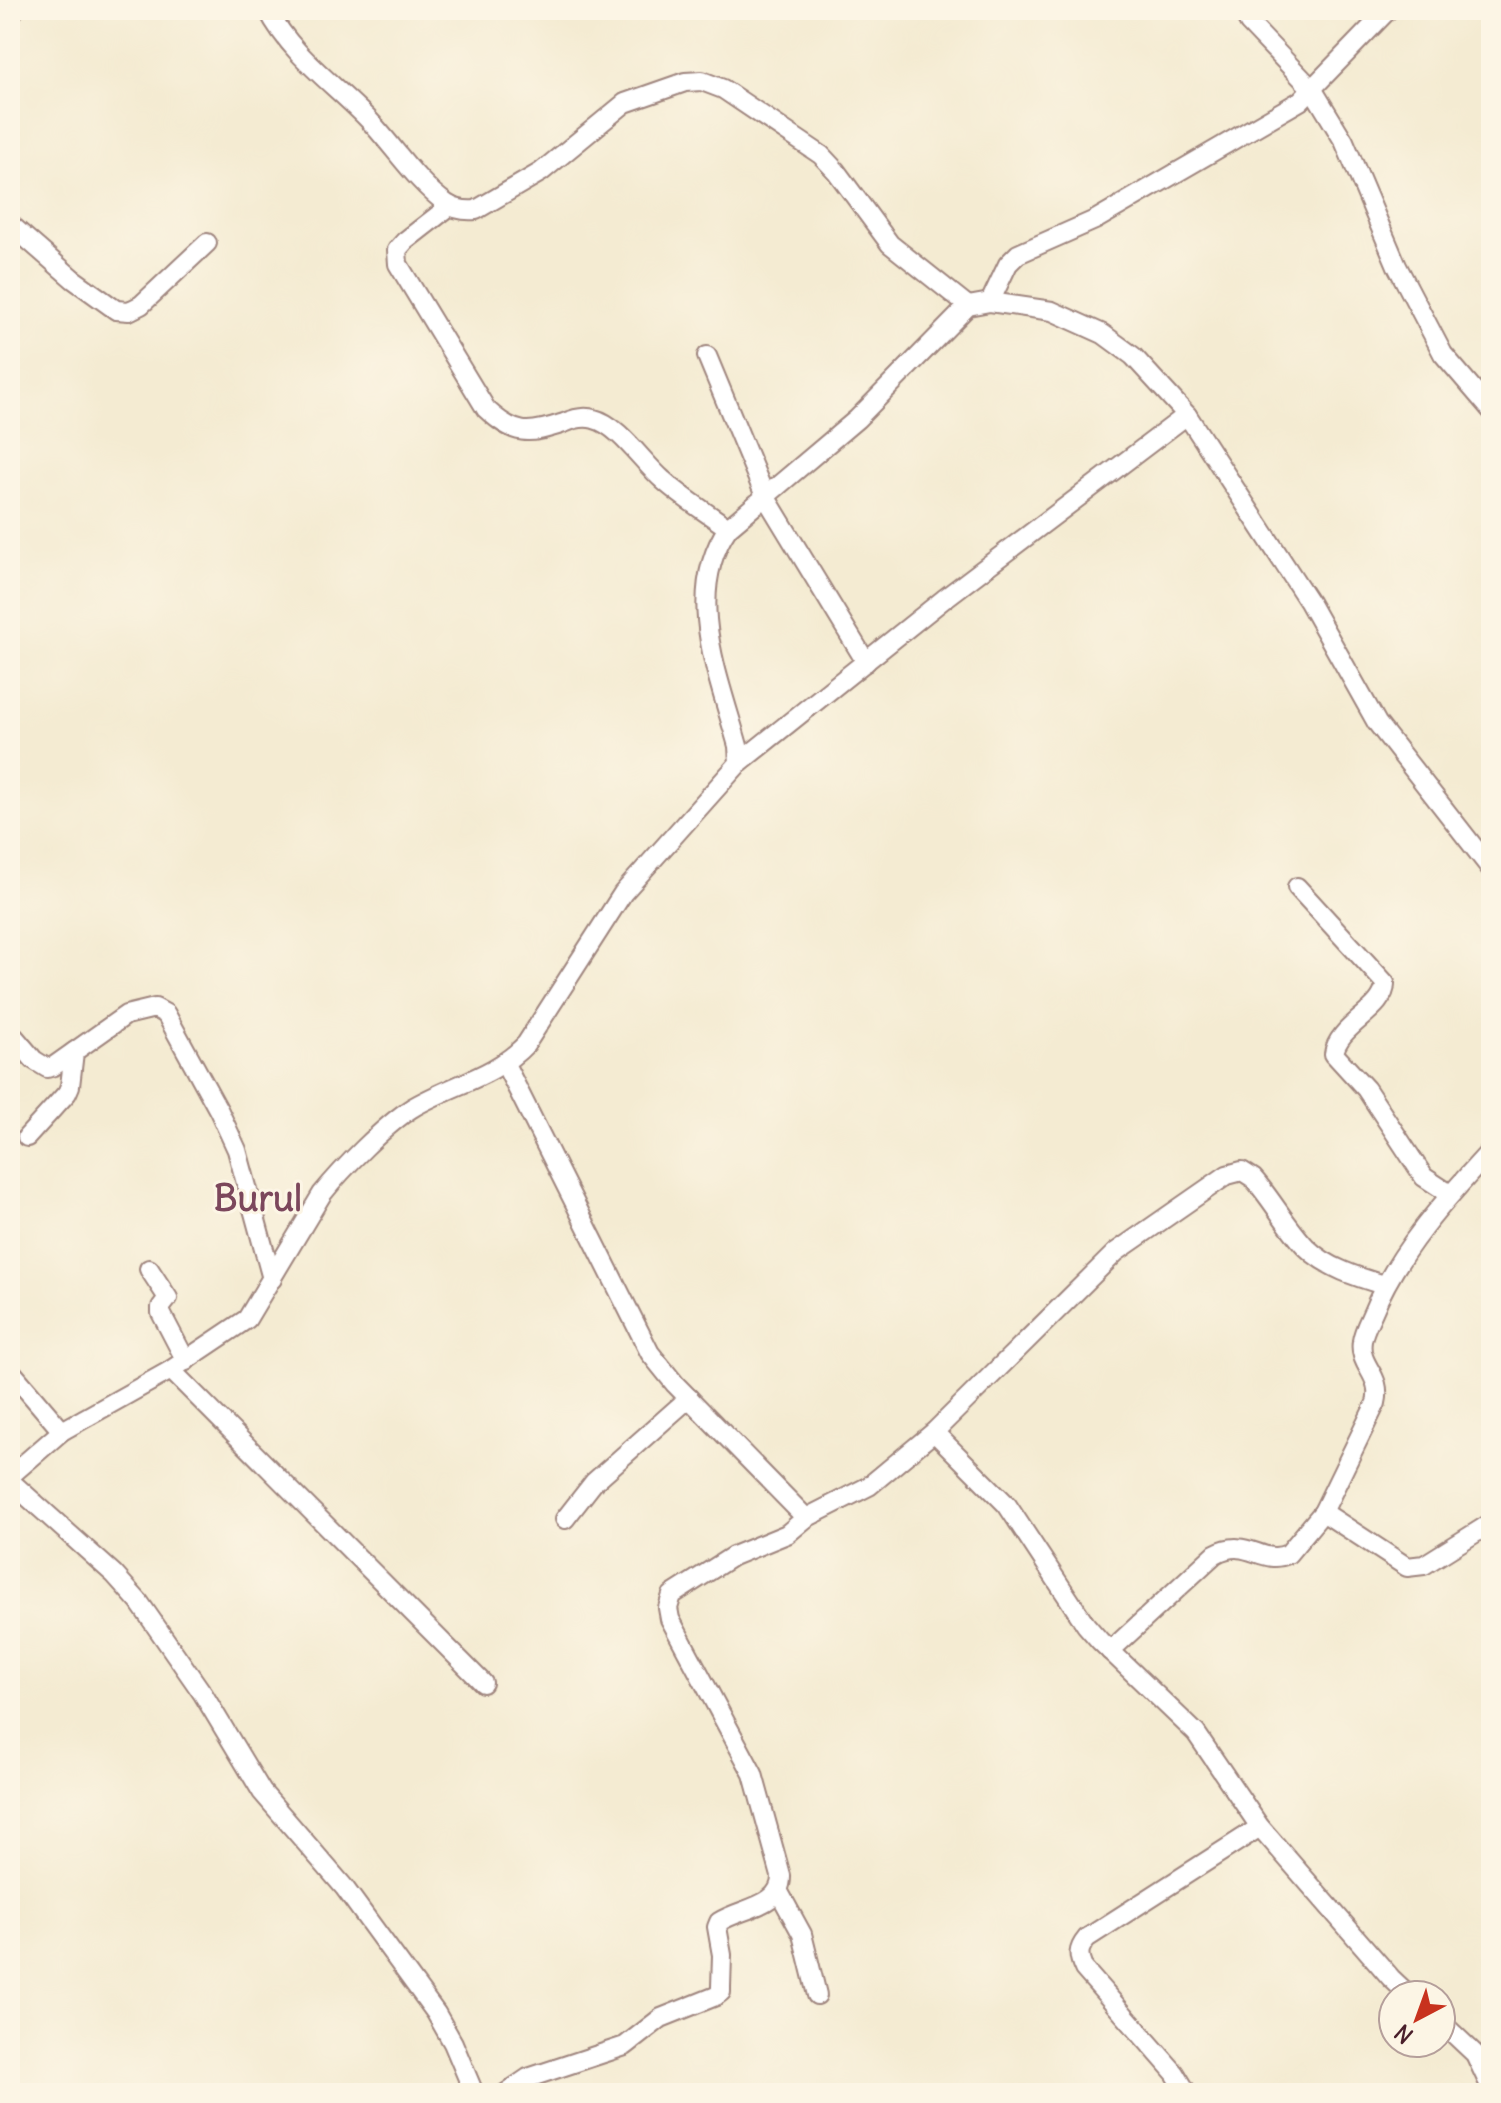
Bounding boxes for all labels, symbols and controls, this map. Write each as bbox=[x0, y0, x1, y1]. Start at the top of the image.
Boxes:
district label: Burul bbox=[214, 1176, 302, 1221]
north arrow bbox=[1377, 1979, 1457, 2059]
text: N bbox=[1389, 2019, 1419, 2050]

